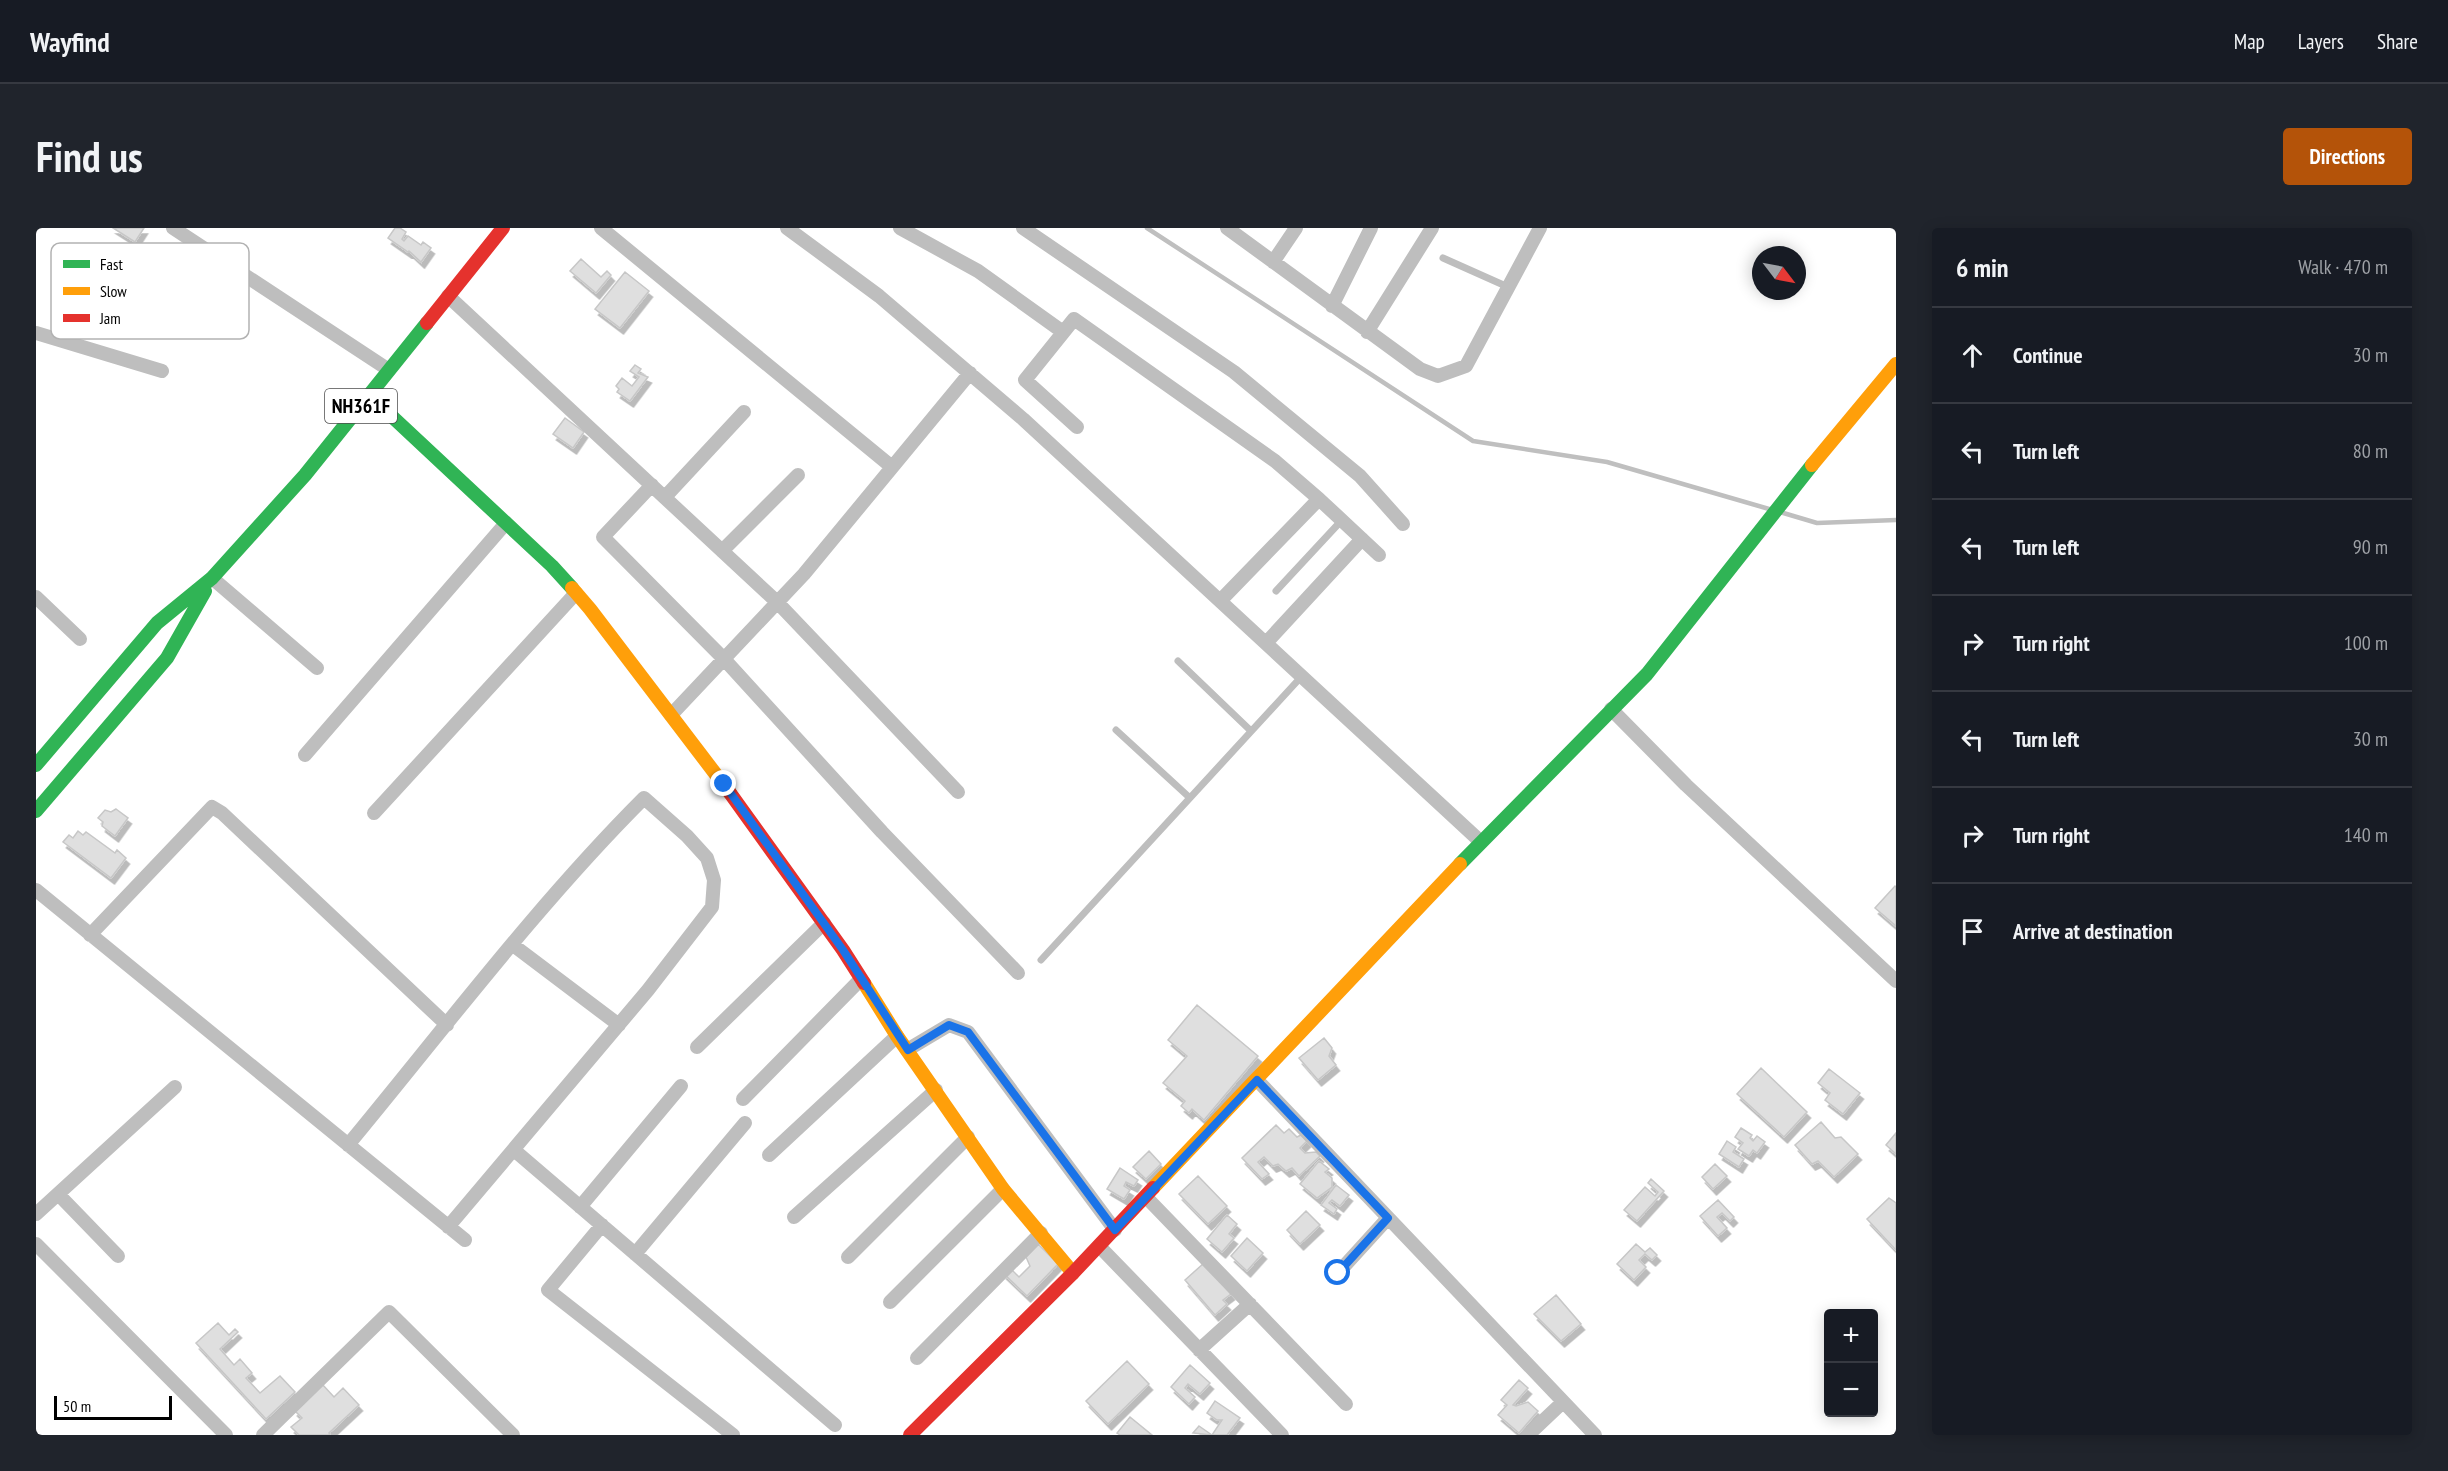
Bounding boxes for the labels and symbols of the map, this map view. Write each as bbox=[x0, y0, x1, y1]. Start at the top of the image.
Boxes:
legend bbox=[51, 243, 249, 339]
north arrow bbox=[1752, 246, 1806, 300]
text: Fast bbox=[100, 254, 123, 274]
text: Slow bbox=[100, 281, 127, 301]
text: Jam bbox=[99, 308, 121, 328]
road number: NH361F bbox=[325, 389, 397, 423]
route end bbox=[710, 770, 736, 796]
route start bbox=[1324, 1259, 1350, 1285]
scale bar bbox=[54, 1393, 172, 1420]

